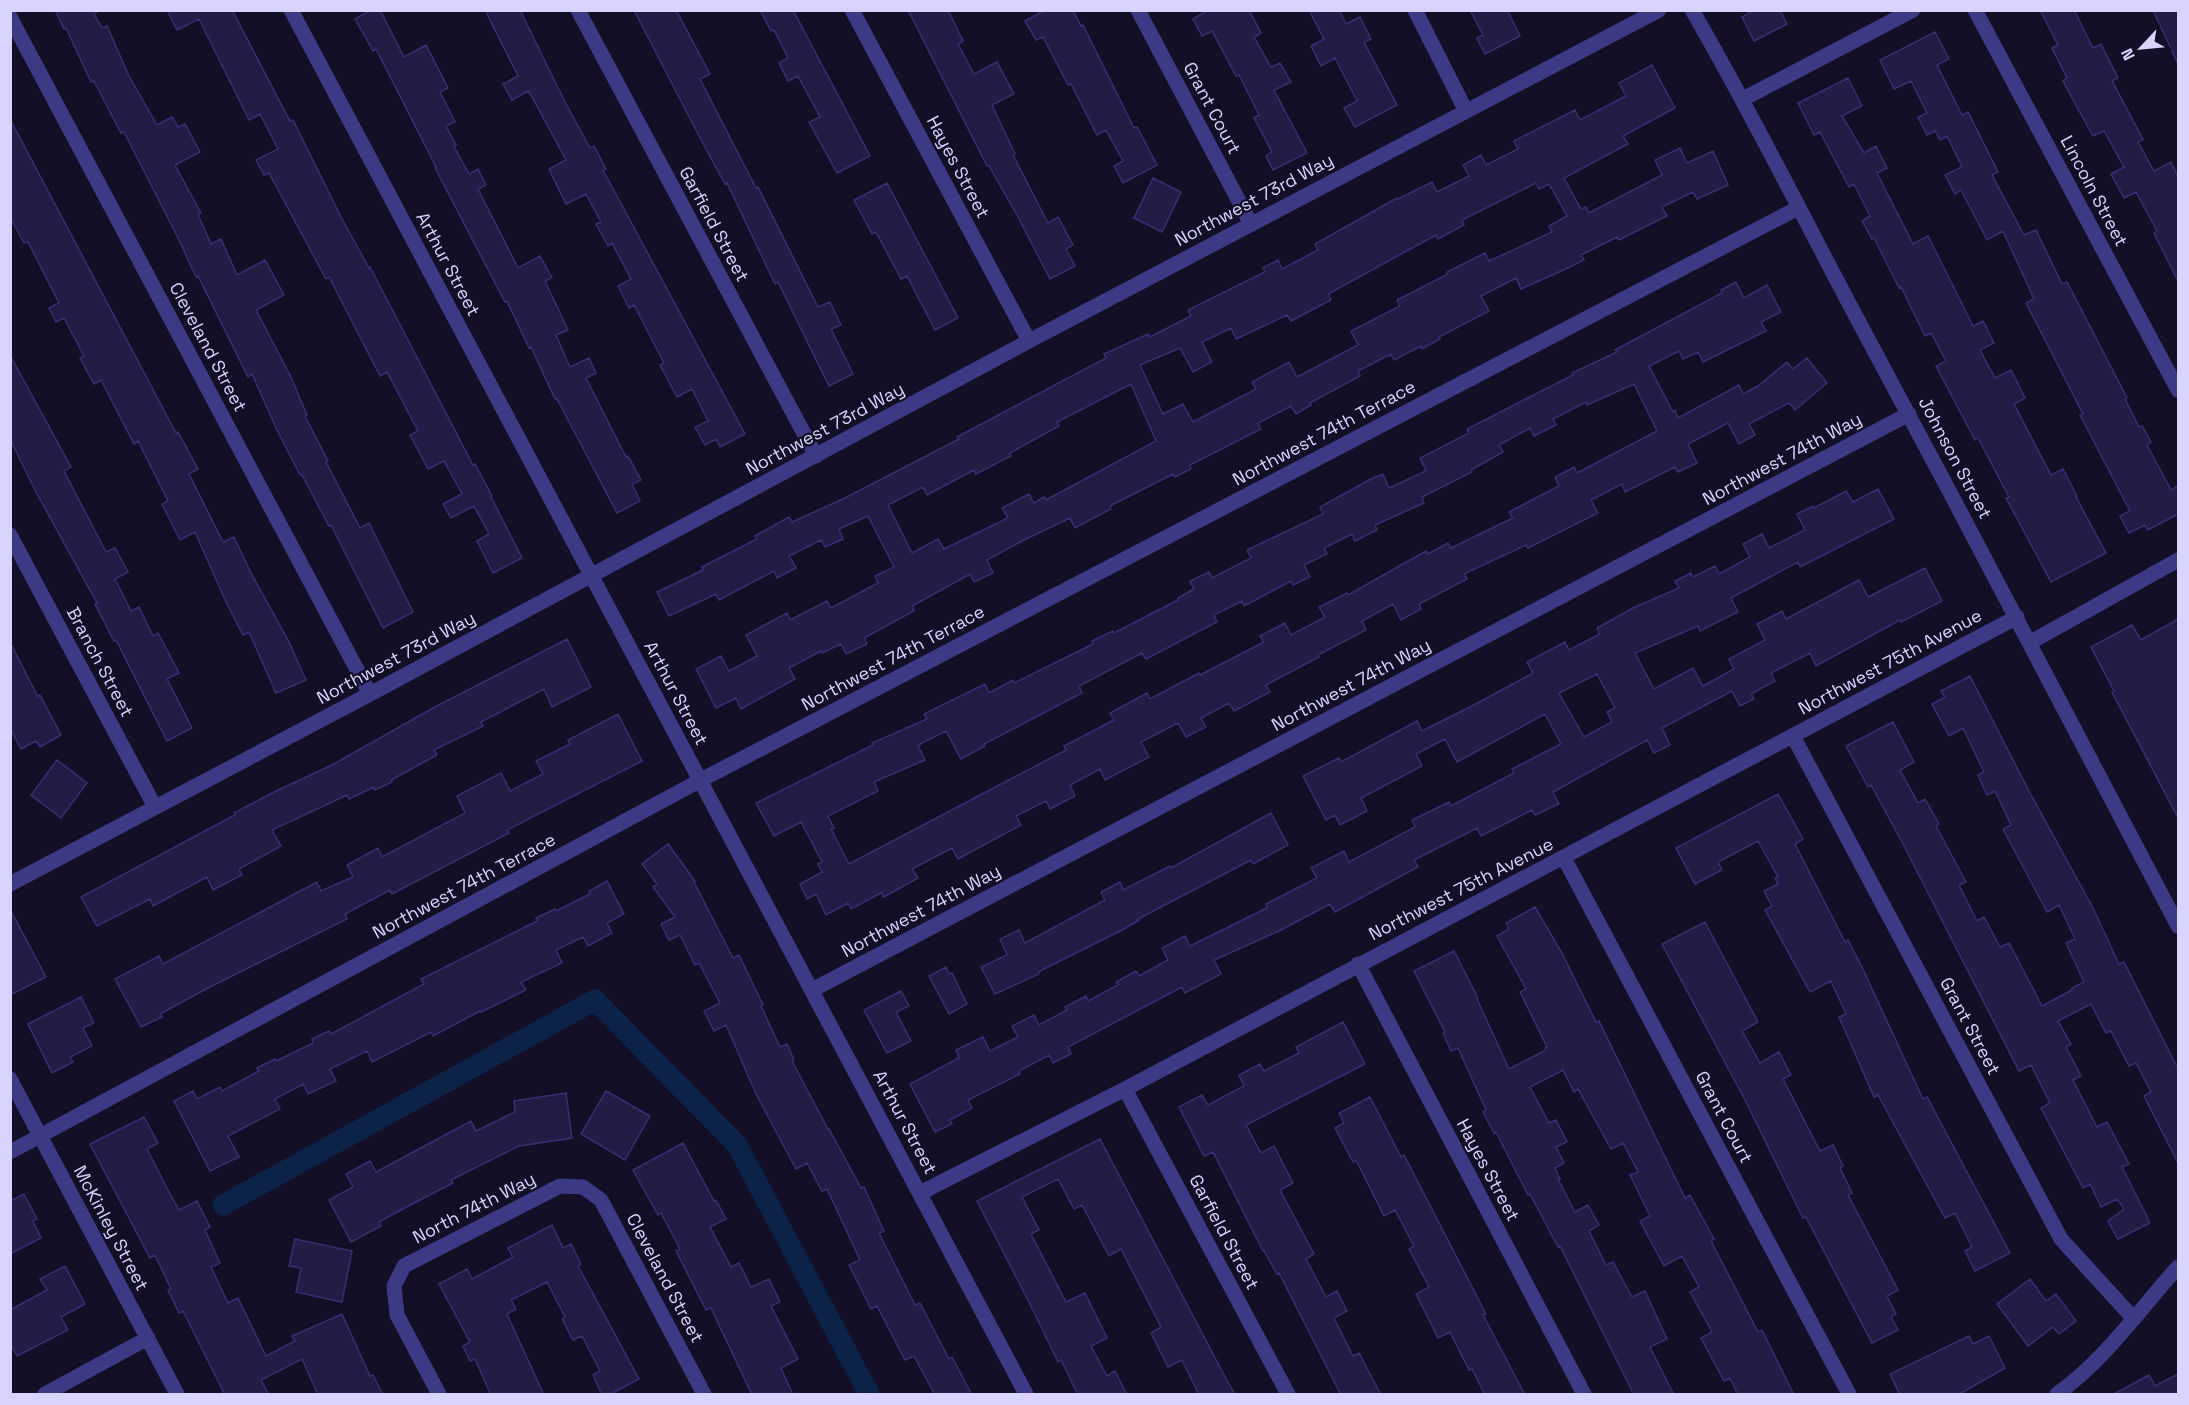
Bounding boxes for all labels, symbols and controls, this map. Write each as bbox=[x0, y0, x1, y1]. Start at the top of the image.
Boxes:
north arrow bbox=[2111, 18, 2171, 78]
text: N bbox=[2116, 45, 2140, 64]
street label: Grant Court bbox=[1179, 58, 1246, 158]
street label: Hayes Street bbox=[922, 112, 995, 222]
street label: Lincoln Street bbox=[2056, 131, 2133, 250]
street label: Northwest 73rd Way bbox=[1170, 148, 1337, 251]
street label: Garfield Street bbox=[674, 162, 754, 285]
street label: Arthur Street bbox=[411, 208, 486, 320]
street label: Cleveland Street bbox=[165, 278, 252, 415]
street label: Northwest 74th Terrace bbox=[1228, 374, 1419, 491]
street label: Northwest 73rd Way bbox=[741, 377, 908, 480]
street label: Johnson Street bbox=[1914, 393, 1997, 523]
street label: Northwest 74th Way bbox=[1698, 407, 1865, 510]
street label: Northwest 74th Terrace bbox=[797, 599, 988, 716]
street label: Branch Street bbox=[62, 603, 139, 721]
street label: Northwest 75th Avenue bbox=[1794, 603, 1985, 720]
street label: Northwest 73rd Way bbox=[312, 606, 479, 709]
street label: Northwest 74th Way bbox=[1267, 633, 1434, 736]
street label: Arthur Street bbox=[639, 637, 714, 749]
street label: Northwest 74th Terrace bbox=[368, 827, 559, 944]
street label: Northwest 75th Avenue bbox=[1365, 832, 1557, 945]
street label: Northwest 74th Way bbox=[837, 859, 1004, 962]
street label: Grant Street bbox=[1935, 973, 2006, 1079]
street label: Arthur Street bbox=[868, 1066, 943, 1178]
street label: Grant Court bbox=[1691, 1067, 1758, 1167]
street label: Hayes Street bbox=[1452, 1115, 1525, 1225]
street label: McKinley Street bbox=[69, 1161, 154, 1294]
street label: North 74th Way bbox=[409, 1167, 539, 1248]
street label: Garfield Street bbox=[1184, 1170, 1264, 1293]
street label: Cleveland Street bbox=[622, 1209, 709, 1346]

